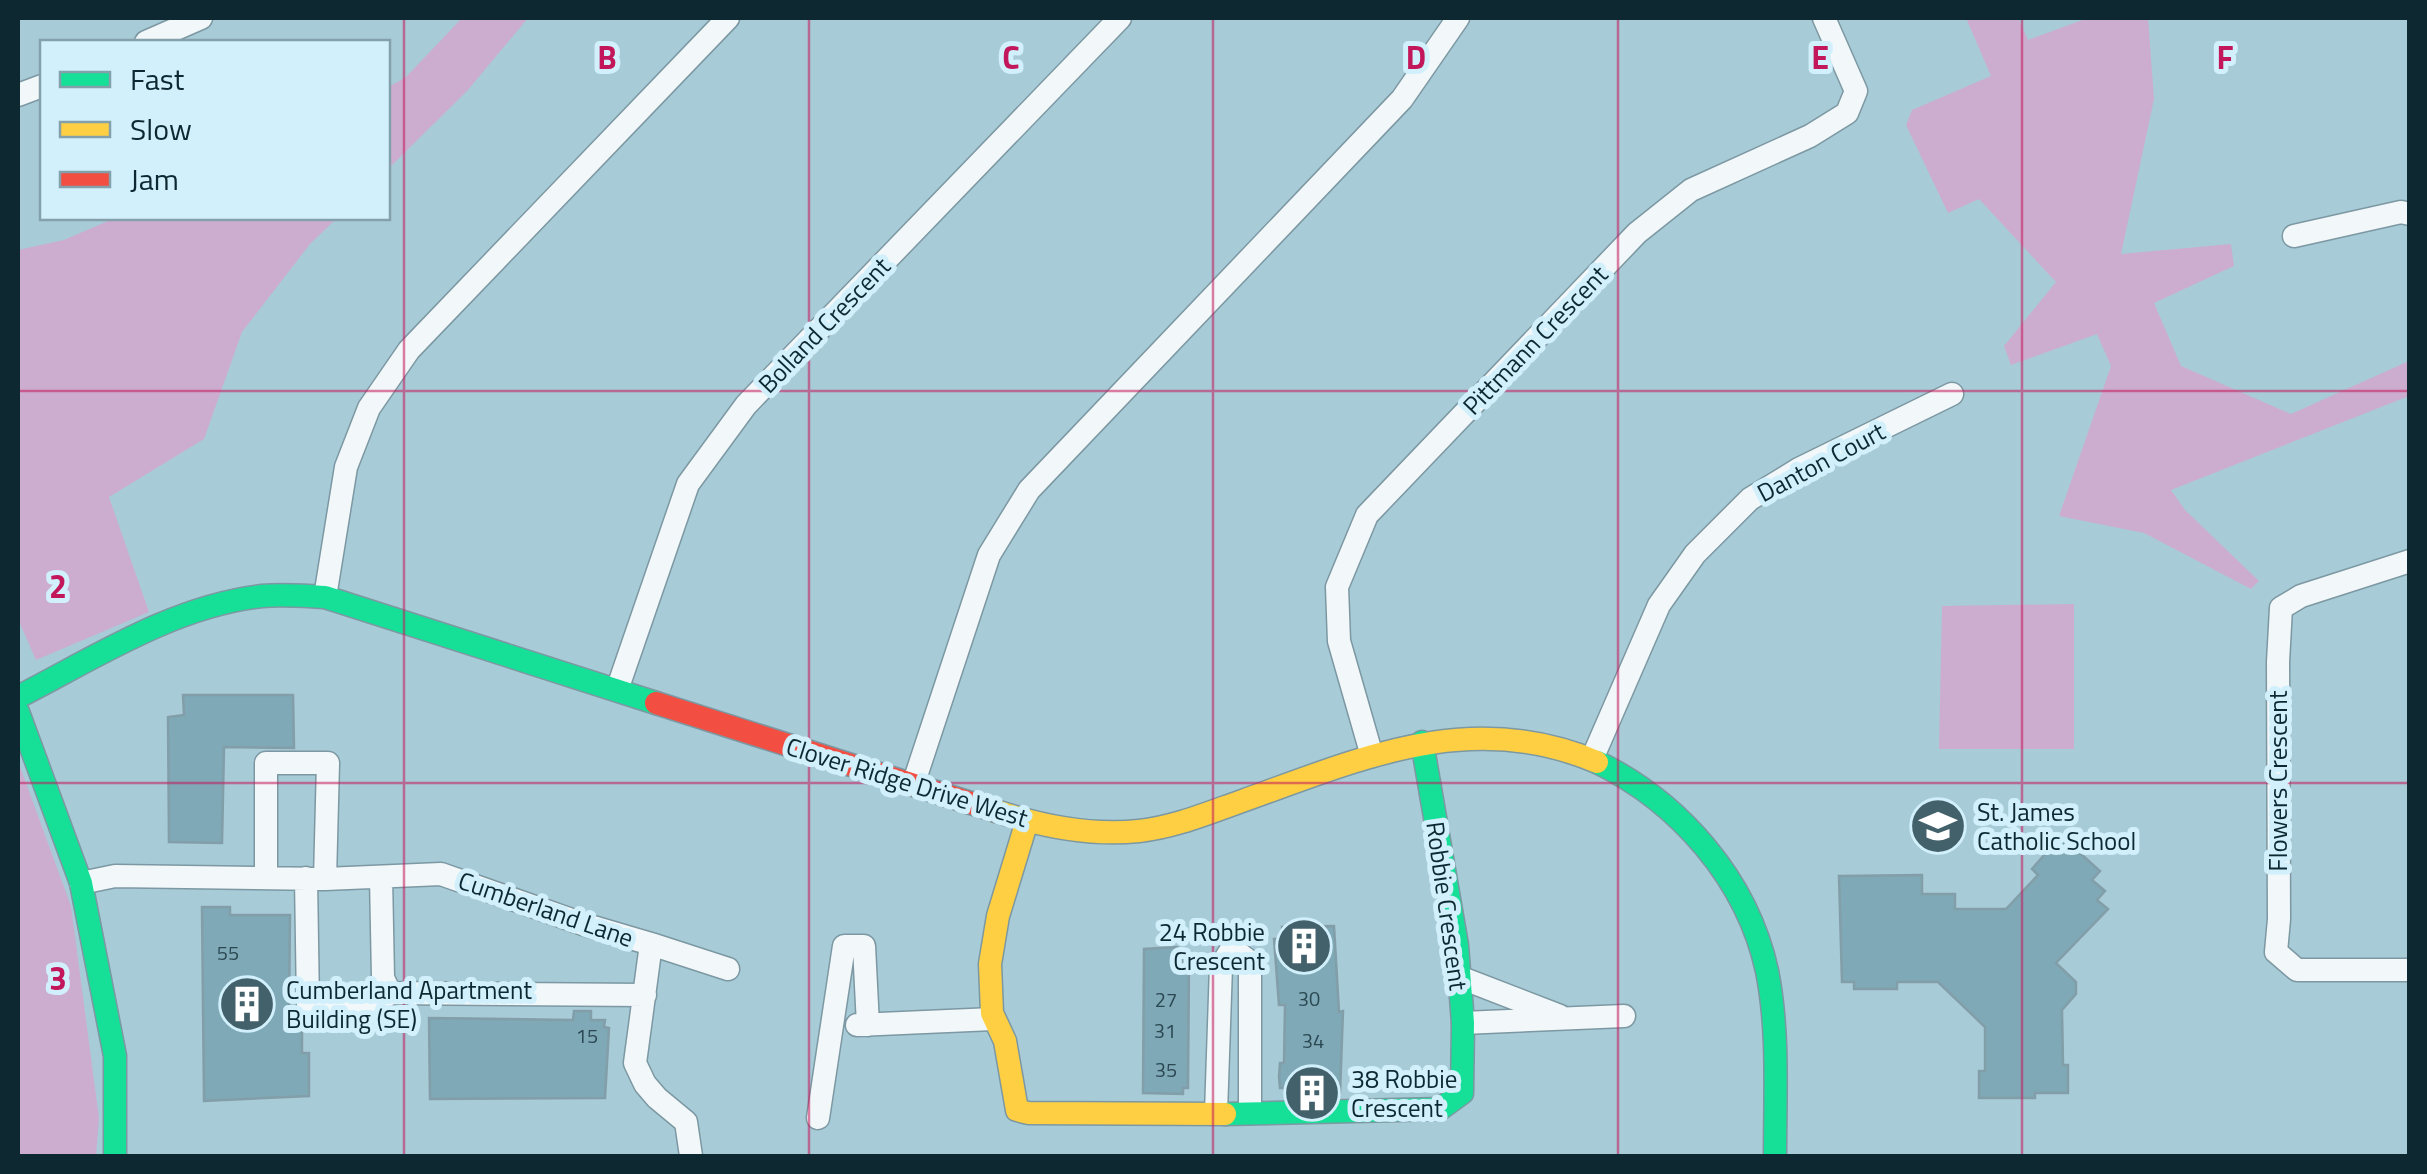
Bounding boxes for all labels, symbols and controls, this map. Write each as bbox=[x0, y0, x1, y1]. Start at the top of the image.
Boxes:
text: B bbox=[597, 33, 617, 81]
text: C bbox=[1002, 33, 1020, 81]
text: D bbox=[1406, 33, 1426, 81]
text: E bbox=[1811, 33, 1829, 81]
text: F bbox=[2217, 33, 2234, 81]
legend bbox=[40, 40, 390, 220]
text: Fast bbox=[130, 56, 185, 102]
text: Slow bbox=[130, 106, 192, 152]
text: Jam bbox=[130, 156, 179, 202]
street label: Bolland Crescent bbox=[749, 248, 899, 402]
street label: Pittmann Crescent bbox=[1454, 256, 1617, 423]
street label: Danton Court bbox=[1750, 412, 1892, 512]
text: 2 bbox=[49, 562, 67, 610]
street label: Flowers Crescent bbox=[2259, 690, 2297, 871]
street label: Clover Ridge Drive West bbox=[781, 727, 1033, 837]
place label: St. James Catholic School bbox=[1977, 793, 2136, 860]
school or university icon: St. James Catholic School bbox=[1908, 796, 1968, 856]
street label: Robbie Crescent bbox=[1416, 819, 1478, 993]
street label: Cumberland Lane bbox=[453, 861, 639, 957]
place label: 24 Robbie Crescent bbox=[1159, 913, 1265, 980]
building icon: 24 Robbie Crescent bbox=[1274, 916, 1334, 976]
house number: 55 bbox=[217, 937, 239, 968]
text: 3 bbox=[49, 954, 67, 1002]
place label: Cumberland Apartment Building (SE) bbox=[286, 971, 532, 1038]
building icon: Cumberland Apartment Building (SE) bbox=[217, 974, 277, 1034]
house number: 30 bbox=[1298, 983, 1320, 1014]
house number: 27 bbox=[1155, 984, 1177, 1015]
house number: 31 bbox=[1154, 1015, 1176, 1046]
house number: 15 bbox=[576, 1020, 598, 1051]
house number: 34 bbox=[1302, 1025, 1324, 1056]
house number: 35 bbox=[1155, 1054, 1177, 1085]
place label: 38 Robbie Crescent bbox=[1351, 1060, 1457, 1127]
building icon: 38 Robbie Crescent bbox=[1282, 1063, 1342, 1123]

